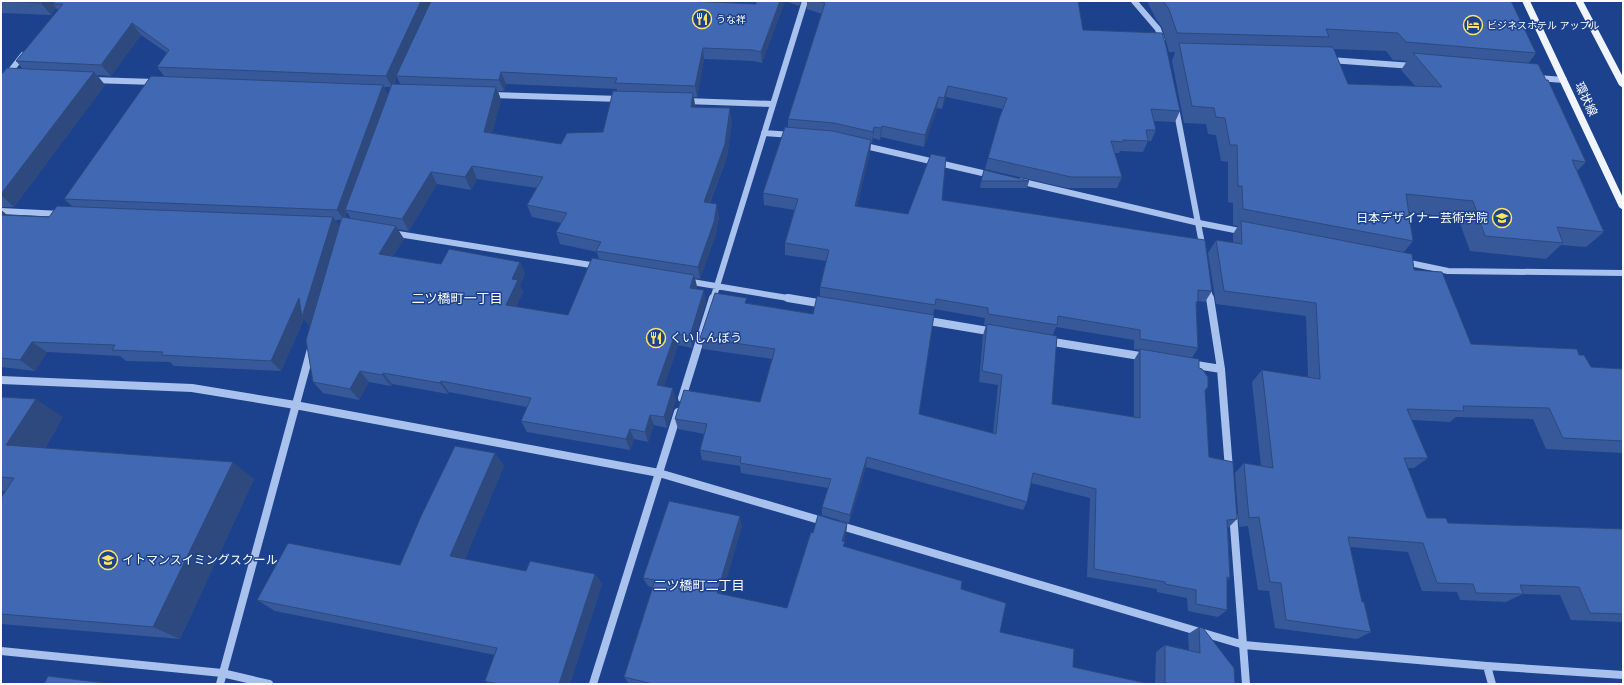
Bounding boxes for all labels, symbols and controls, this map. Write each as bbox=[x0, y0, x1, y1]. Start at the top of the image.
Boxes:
restaurant icon: うな祥 bbox=[691, 8, 713, 30]
place label: うな祥 bbox=[716, 13, 746, 25]
hotel icon: ビジネスホテル アップル bbox=[1462, 14, 1484, 36]
place label: ビジネスホテル アップル bbox=[1487, 19, 1600, 31]
street label: 環状線 bbox=[1572, 79, 1601, 118]
school or university icon: 日本デザイナー芸術学院 bbox=[1491, 207, 1513, 229]
place label: 日本デザイナー芸術学院 bbox=[1356, 210, 1488, 225]
district label: 二ツ橋町一丁目 bbox=[411, 290, 503, 306]
restaurant icon: くいしんぼう bbox=[645, 327, 667, 349]
place label: くいしんぼう bbox=[670, 330, 742, 345]
school or university icon: イトマンスイミングスクール bbox=[97, 549, 119, 571]
place label: イトマンスイミングスクール bbox=[122, 552, 278, 567]
district label: 二ツ橋町二丁目 bbox=[653, 577, 745, 593]

